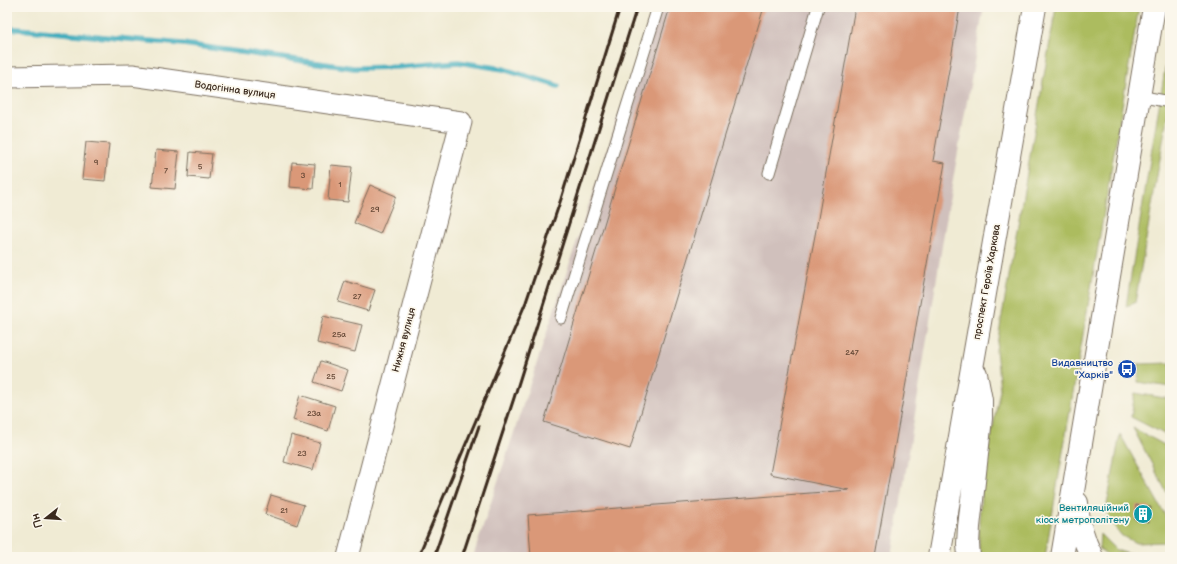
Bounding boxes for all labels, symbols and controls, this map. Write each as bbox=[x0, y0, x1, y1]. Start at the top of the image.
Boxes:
street label: Водогінна вулиця bbox=[194, 78, 277, 102]
house number: 9 bbox=[94, 158, 99, 167]
house number: 5 bbox=[198, 162, 203, 171]
house number: 7 bbox=[164, 166, 168, 175]
house number: 3 bbox=[301, 171, 306, 180]
house number: 1 bbox=[338, 180, 342, 189]
house number: 29 bbox=[370, 205, 380, 214]
street label: проспект Героїв Харкова bbox=[971, 223, 1003, 341]
house number: 27 bbox=[353, 292, 361, 301]
street label: Нижня вулиця bbox=[390, 306, 419, 374]
house number: 25а bbox=[332, 330, 346, 339]
house number: 247 bbox=[845, 348, 859, 357]
place label: Видавництво "Харків" bbox=[1052, 357, 1113, 381]
bus stop icon: Видавництво "Харків" bbox=[1116, 358, 1138, 380]
house number: 25 bbox=[326, 372, 336, 381]
house number: 23а bbox=[307, 409, 321, 418]
house number: 23 bbox=[297, 449, 307, 458]
north arrow bbox=[26, 498, 66, 538]
place label: Вентиляційний кіоск метрополітену bbox=[1036, 502, 1129, 526]
building icon: Вентиляційний кіоск метрополітену bbox=[1132, 503, 1154, 525]
house number: 21 bbox=[280, 506, 288, 515]
text: Пн bbox=[29, 512, 45, 530]

